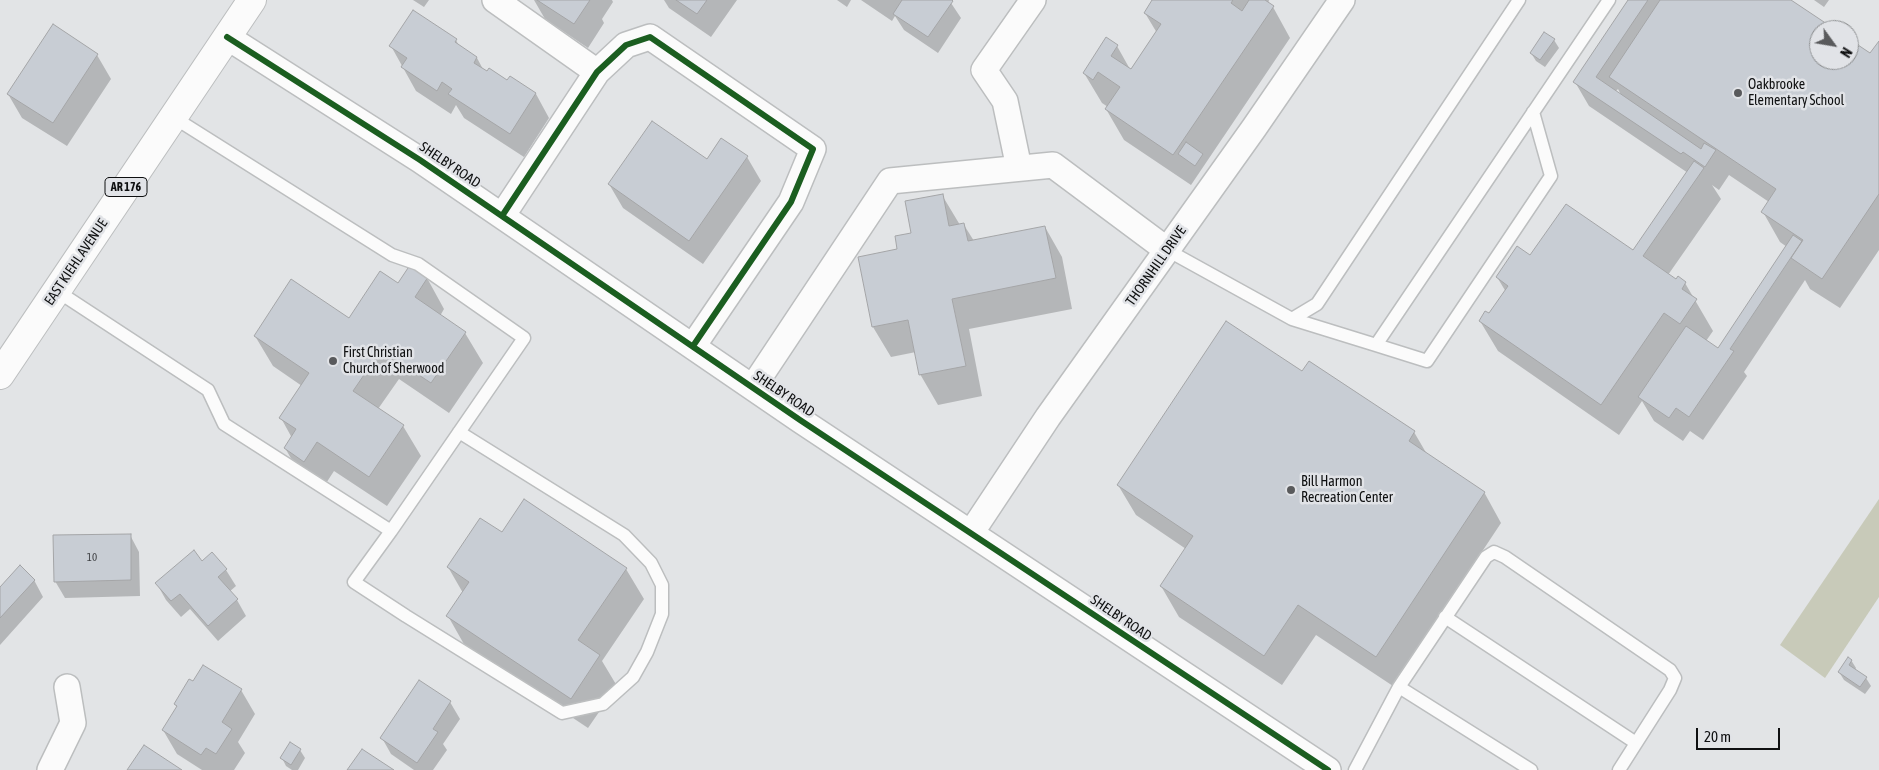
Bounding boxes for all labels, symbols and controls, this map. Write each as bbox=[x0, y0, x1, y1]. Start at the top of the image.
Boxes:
north arrow bbox=[1809, 20, 1859, 70]
text: N bbox=[1837, 45, 1855, 60]
place label: Oakbrooke Elementary School bbox=[1748, 77, 1844, 110]
marker: Oakbrooke Elementary School bbox=[1732, 87, 1744, 99]
street label: SHELBY ROAD bbox=[416, 138, 484, 192]
road number: AR 176 bbox=[105, 178, 147, 196]
street label: EAST KIEHL AVENUE bbox=[41, 216, 111, 308]
street label: THORNHILL DRIVE bbox=[1122, 223, 1190, 309]
place label: First Christian Church of Sherwood bbox=[343, 345, 444, 378]
marker: First Christian Church of Sherwood bbox=[327, 355, 339, 367]
street label: SHELBY ROAD bbox=[750, 367, 818, 421]
place label: Bill Harmon Recreation Center bbox=[1301, 474, 1393, 507]
marker: Bill Harmon Recreation Center bbox=[1285, 484, 1297, 496]
house number: 10 bbox=[87, 551, 97, 565]
street label: SHELBY ROAD bbox=[1087, 591, 1155, 645]
scale bar bbox=[1699, 718, 1783, 750]
text: 20 m bbox=[1704, 728, 1731, 745]

